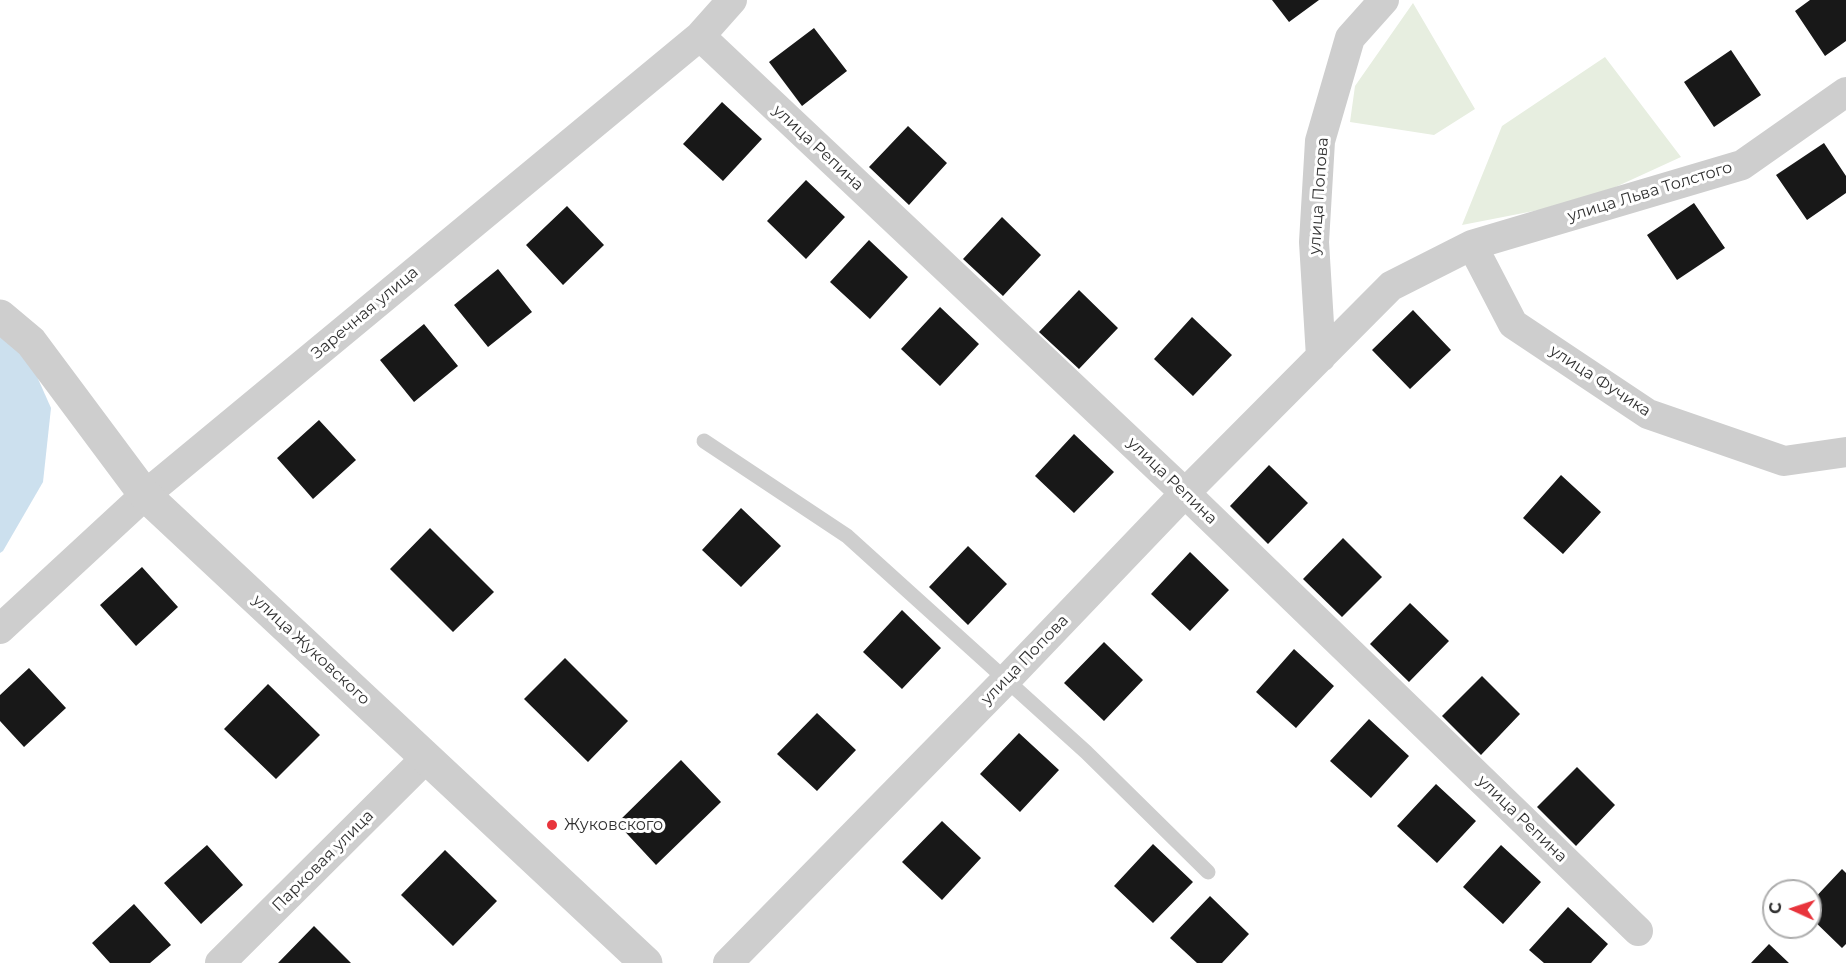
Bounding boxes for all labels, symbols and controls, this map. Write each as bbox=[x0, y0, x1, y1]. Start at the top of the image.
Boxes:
street label: улица Репина bbox=[769, 101, 867, 195]
street label: улица Попова bbox=[1305, 137, 1333, 255]
street label: улица Льва Толстого bbox=[1565, 158, 1735, 226]
street label: Заречная улица bbox=[308, 263, 422, 363]
street label: улица Фучика bbox=[1546, 341, 1654, 421]
street label: улица Репина bbox=[1123, 433, 1221, 529]
street label: улица Жуковского bbox=[248, 591, 374, 709]
street label: улица Попова bbox=[977, 611, 1073, 709]
street label: улица Репина bbox=[1473, 771, 1571, 867]
street label: Парковая улица bbox=[268, 806, 378, 916]
place label: Жуковского bbox=[564, 815, 663, 835]
marker: Жуковского bbox=[545, 818, 559, 832]
north arrow bbox=[1762, 879, 1822, 939]
text: С bbox=[1766, 902, 1785, 914]

